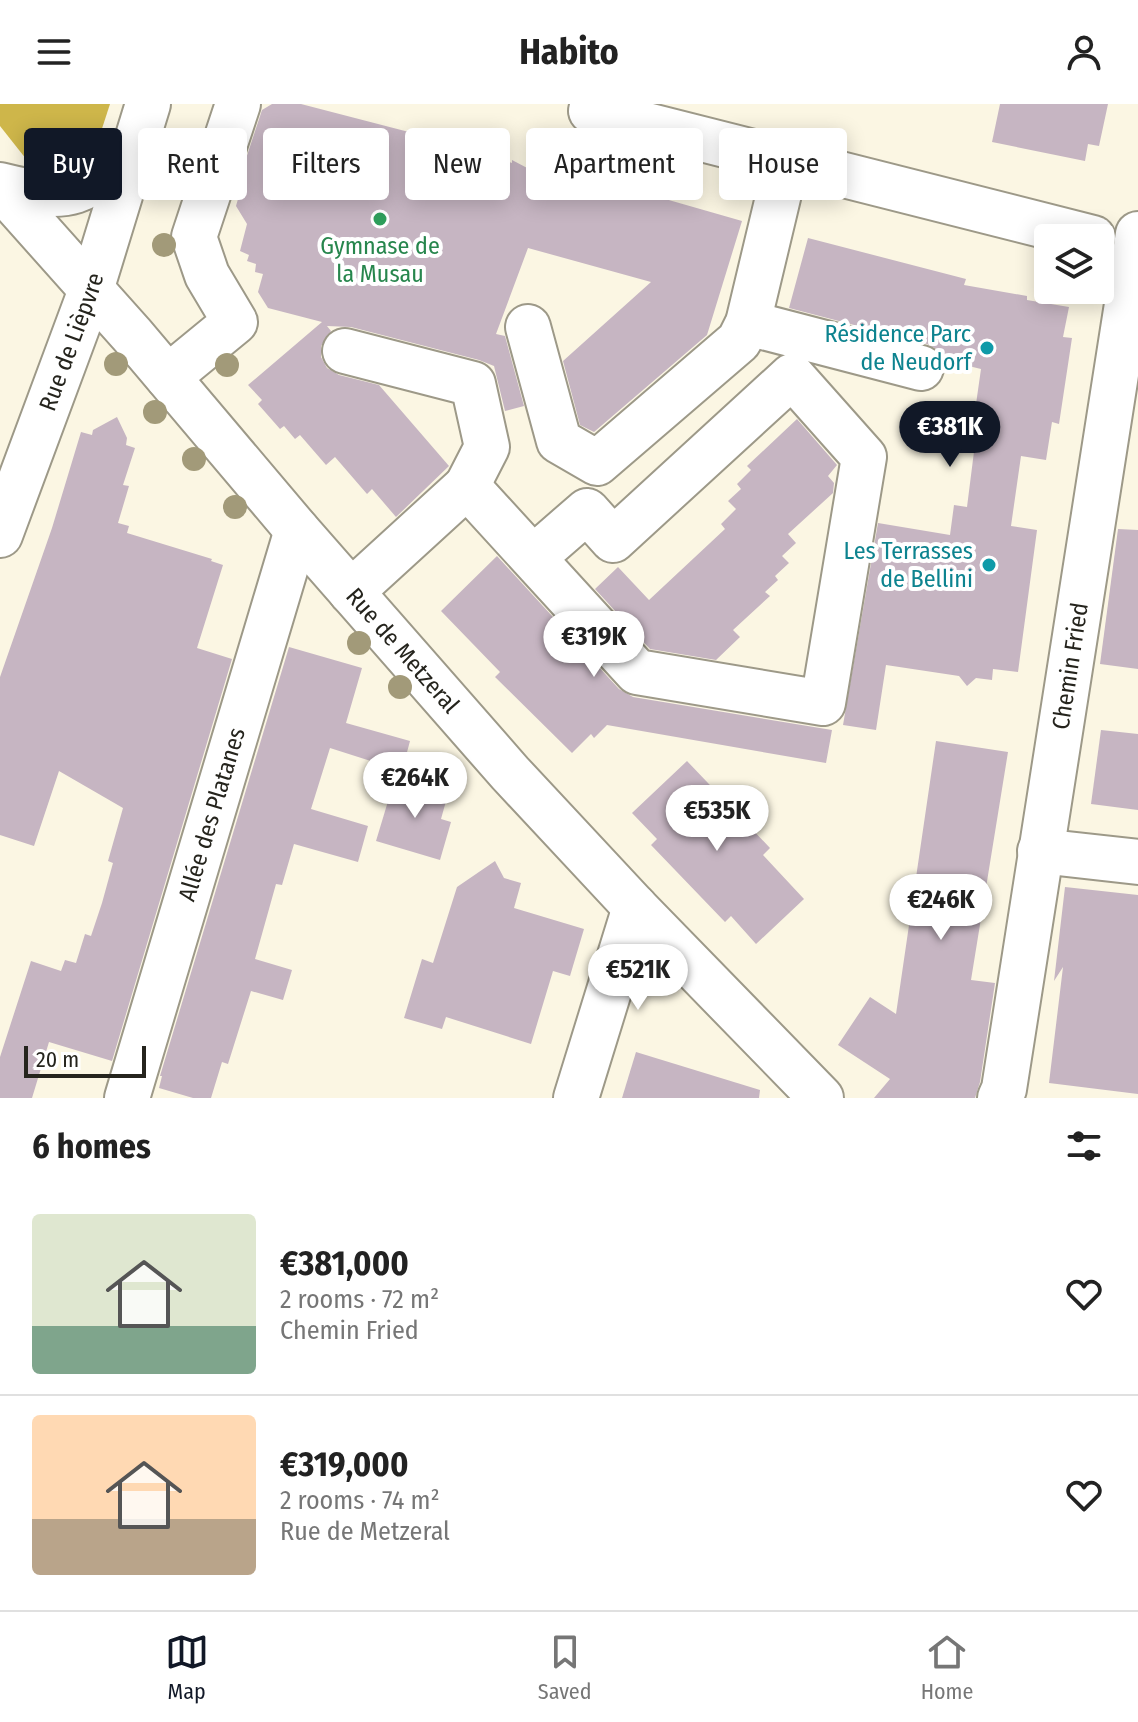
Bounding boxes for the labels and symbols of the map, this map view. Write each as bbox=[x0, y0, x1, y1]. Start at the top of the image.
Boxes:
marker: Gymnase de la Musau bbox=[371, 210, 389, 228]
place label: Gymnase de la Musau bbox=[320, 232, 440, 288]
street label: Rue de Lièpvre bbox=[33, 269, 109, 415]
place label: Résidence Parc de Neudorf bbox=[824, 320, 973, 376]
marker: Résidence Parc de Neudorf bbox=[978, 339, 996, 357]
pin: €381K bbox=[894, 401, 1006, 469]
place label: Les Terrasses de Bellini bbox=[844, 537, 973, 593]
marker: Les Terrasses de Bellini bbox=[980, 556, 998, 574]
street label: Rue de Metzeral bbox=[340, 582, 465, 719]
street label: Chemin Fried bbox=[1047, 601, 1094, 731]
pin: €319K bbox=[538, 611, 650, 679]
street label: Allée des Platanes bbox=[173, 724, 251, 905]
pin: €264K bbox=[359, 752, 471, 820]
pin: €535K bbox=[661, 785, 773, 853]
pin: €246K bbox=[885, 874, 997, 942]
pin: €521K bbox=[582, 944, 694, 1012]
scale bar bbox=[24, 1042, 146, 1078]

